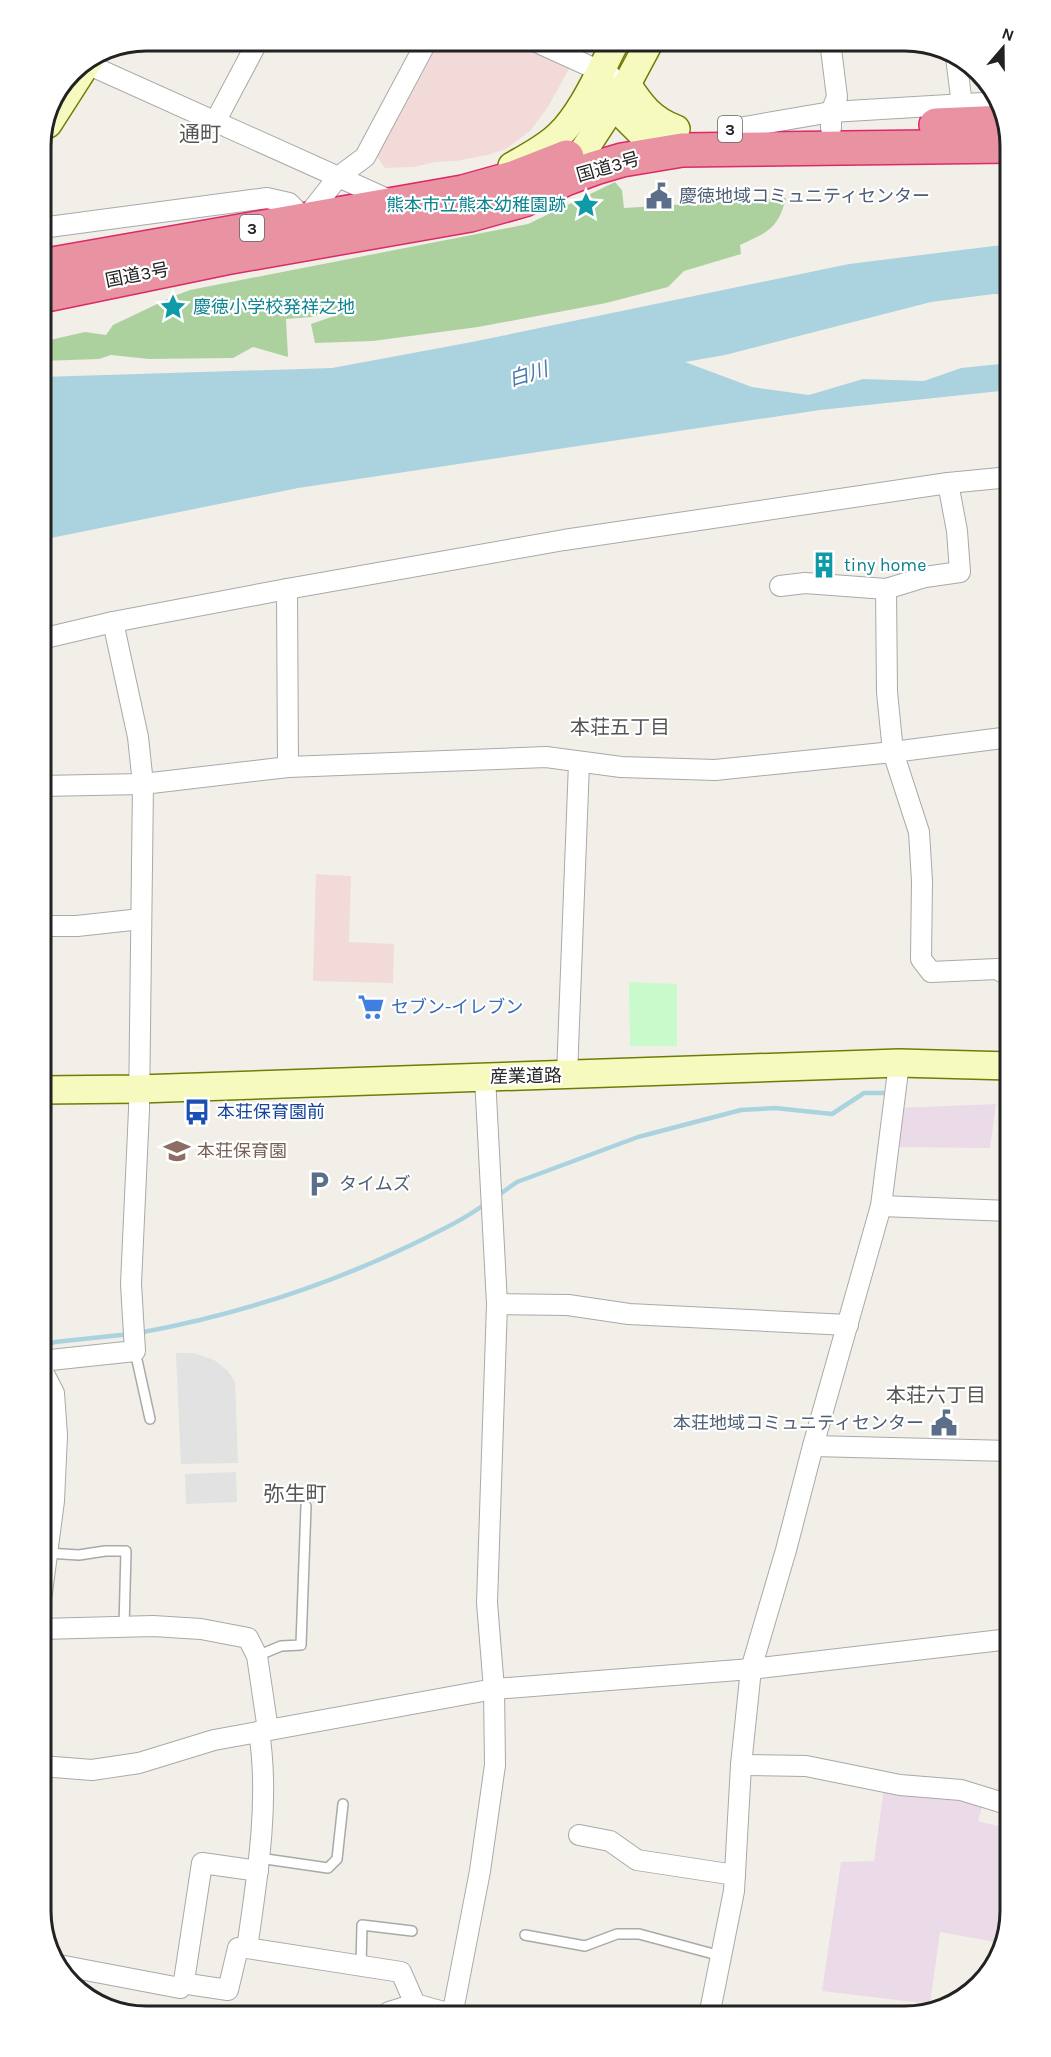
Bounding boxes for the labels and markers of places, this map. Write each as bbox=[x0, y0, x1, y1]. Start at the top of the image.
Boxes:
public building icon: 慶徳地域コミュニティセンター bbox=[644, 181, 674, 211]
place label: 慶徳地域コミュニティセンター bbox=[679, 185, 930, 207]
place icon: 熊本市立熊本幼稚園跡 bbox=[571, 190, 601, 220]
place label: 熊本市立熊本幼稚園跡 bbox=[386, 194, 566, 216]
place icon: 慶徳小学校発祥之地 bbox=[158, 292, 188, 322]
place label: 慶徳小学校発祥之地 bbox=[193, 296, 355, 318]
building icon: tiny home bbox=[809, 550, 839, 580]
place label: tiny home bbox=[844, 554, 926, 576]
supermarket icon: セブン-イレブン bbox=[356, 992, 386, 1022]
place label: セブン-イレブン bbox=[391, 996, 523, 1018]
bus stop icon: 本荘保育園前 bbox=[182, 1097, 212, 1127]
place label: 本荘保育園前 bbox=[217, 1101, 325, 1123]
school or university icon: 本荘保育園 bbox=[162, 1136, 192, 1166]
place label: 本荘保育園 bbox=[197, 1140, 287, 1162]
parking icon: タイムズ bbox=[304, 1169, 334, 1199]
place label: タイムズ bbox=[339, 1173, 411, 1195]
public building icon: 本荘地域コミュニティセンター bbox=[929, 1408, 959, 1438]
place label: 本荘地域コミュニティセンター bbox=[673, 1412, 924, 1434]

